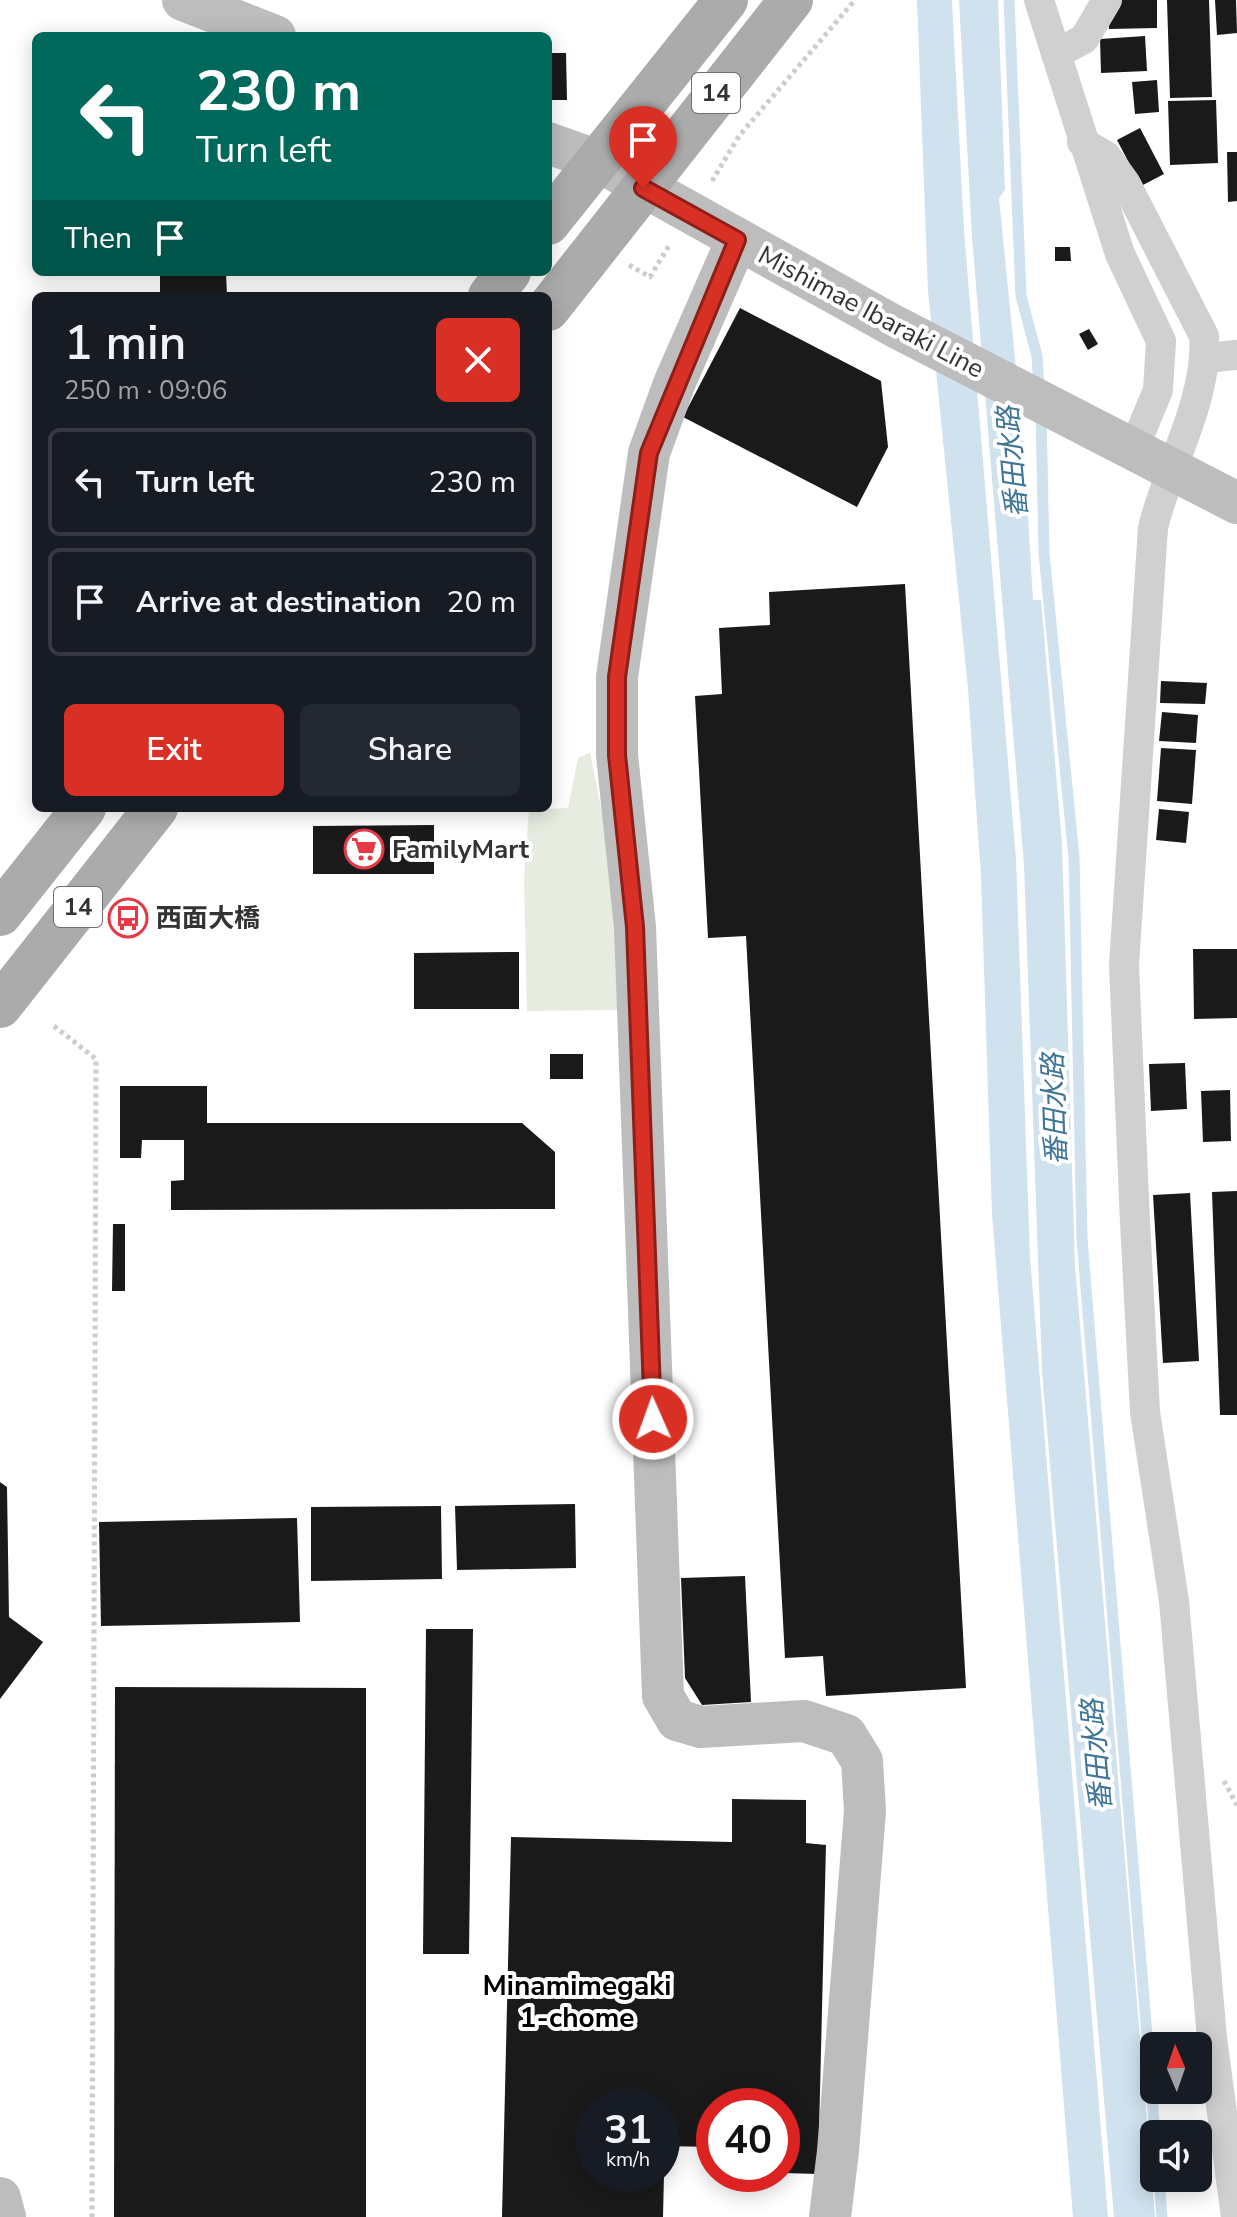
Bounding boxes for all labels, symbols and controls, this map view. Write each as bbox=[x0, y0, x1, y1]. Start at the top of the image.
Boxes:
text: 230 m bbox=[196, 53, 361, 130]
icon: left bbox=[64, 64, 168, 168]
road number: 14 bbox=[692, 73, 740, 113]
pin bbox=[609, 106, 677, 188]
icon: arrive bbox=[621, 118, 665, 162]
text: Turn left bbox=[196, 126, 331, 175]
icon: arrive bbox=[148, 216, 192, 260]
text: Then bbox=[64, 218, 132, 259]
street label: Mishimae Ibaraki Line bbox=[752, 238, 990, 386]
text: 1 min bbox=[64, 310, 186, 376]
button: close bbox=[436, 318, 520, 402]
text: 250 m · 09:06 bbox=[64, 373, 227, 408]
water label: 番田水路 bbox=[989, 403, 1037, 519]
icon: left bbox=[68, 460, 112, 504]
text: Turn left bbox=[136, 462, 254, 503]
text: 230 m bbox=[429, 462, 516, 503]
icon: arrive bbox=[68, 580, 112, 624]
text: Arrive at destination bbox=[136, 582, 421, 623]
text: 20 m bbox=[447, 582, 516, 623]
button: Exit bbox=[64, 704, 284, 796]
button: Share bbox=[300, 704, 520, 796]
supermarket icon: FamilyMart bbox=[343, 828, 385, 870]
place label: FamilyMart bbox=[392, 832, 530, 867]
road number: 14 bbox=[54, 887, 102, 927]
bus stop icon: 西面大橋 bbox=[107, 897, 149, 939]
place label: 西面大橋 bbox=[156, 901, 260, 936]
water label: 番田水路 bbox=[1034, 1050, 1076, 1166]
position arrow bbox=[611, 1377, 695, 1461]
water label: 番田水路 bbox=[1073, 1696, 1121, 1812]
district label: Minamimegaki 1-chome bbox=[483, 1967, 671, 2037]
north arrow bbox=[1140, 2032, 1212, 2104]
map controls bbox=[1140, 2032, 1212, 2192]
speed limit sign: 40 bbox=[696, 2088, 800, 2192]
text: 31 bbox=[604, 2103, 652, 2157]
button: sound bbox=[1140, 2120, 1212, 2192]
text: km/h bbox=[606, 2146, 650, 2173]

